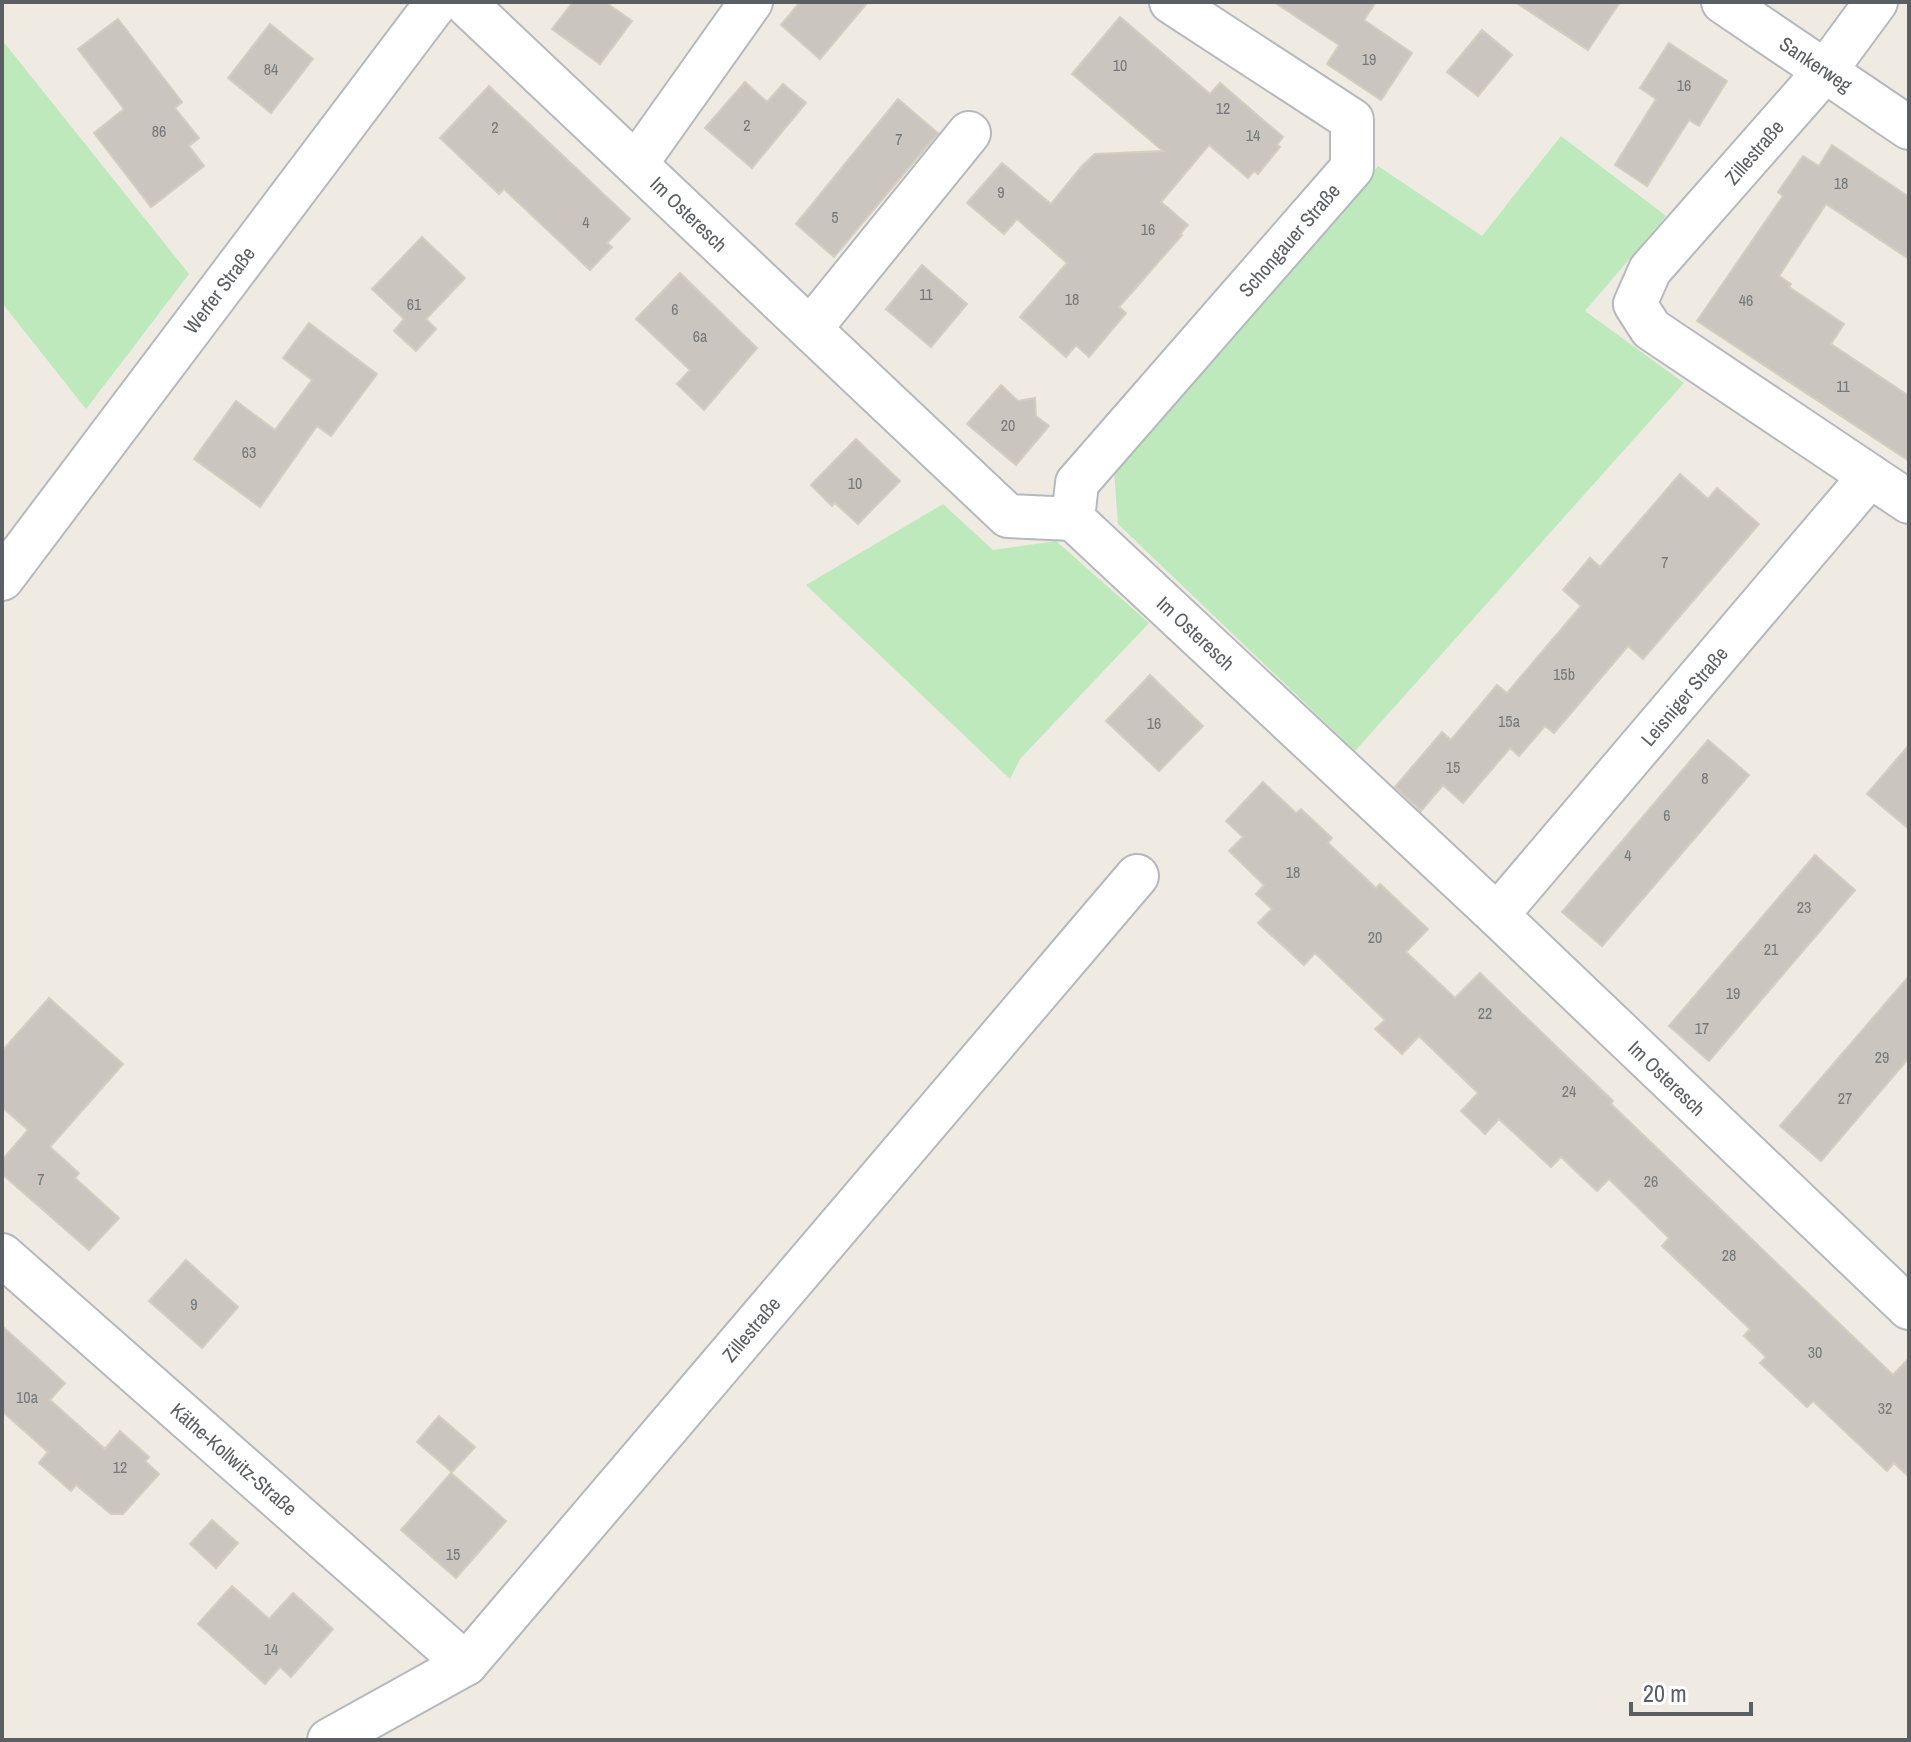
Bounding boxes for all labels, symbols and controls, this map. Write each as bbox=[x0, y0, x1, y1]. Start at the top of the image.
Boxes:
street label: Sankerweg bbox=[1774, 30, 1858, 98]
house number: 19 bbox=[1362, 48, 1376, 70]
house number: 10 bbox=[1113, 54, 1127, 76]
house number: 84 bbox=[264, 58, 278, 80]
house number: 16 bbox=[1677, 74, 1691, 96]
house number: 12 bbox=[1216, 97, 1230, 119]
house number: 2 bbox=[743, 114, 751, 136]
street label: Zillestraße bbox=[1718, 114, 1790, 190]
house number: 2 bbox=[491, 116, 499, 138]
house number: 86 bbox=[152, 120, 166, 142]
house number: 14 bbox=[1246, 124, 1260, 146]
house number: 7 bbox=[895, 128, 903, 150]
street label: Im Osteresch bbox=[645, 170, 733, 258]
house number: 18 bbox=[1834, 172, 1848, 194]
street label: Schongauer Straße bbox=[1232, 177, 1346, 303]
house number: 9 bbox=[997, 181, 1005, 203]
house number: 5 bbox=[831, 206, 839, 228]
house number: 4 bbox=[582, 211, 590, 233]
house number: 16 bbox=[1141, 218, 1155, 240]
street label: Werfer Straße bbox=[177, 241, 261, 339]
house number: 11 bbox=[919, 283, 934, 305]
house number: 18 bbox=[1065, 288, 1079, 310]
house number: 46 bbox=[1739, 289, 1753, 311]
house number: 61 bbox=[407, 293, 422, 315]
house number: 6 bbox=[671, 298, 679, 320]
house number: 6a bbox=[693, 325, 708, 347]
house number: 11 bbox=[1836, 375, 1851, 397]
house number: 20 bbox=[1001, 414, 1015, 436]
house number: 63 bbox=[242, 441, 256, 463]
house number: 10 bbox=[848, 472, 862, 494]
house number: 7 bbox=[1661, 551, 1669, 573]
street label: Im Osteresch bbox=[1151, 590, 1241, 676]
street label: Leisniger Straße bbox=[1634, 641, 1734, 751]
house number: 15b bbox=[1553, 663, 1575, 685]
house number: 15a bbox=[1498, 710, 1521, 732]
house number: 16 bbox=[1147, 712, 1161, 734]
house number: 15 bbox=[1446, 756, 1460, 778]
house number: 8 bbox=[1701, 767, 1709, 789]
house number: 6 bbox=[1663, 804, 1671, 826]
house number: 4 bbox=[1624, 844, 1632, 866]
house number: 18 bbox=[1286, 861, 1300, 883]
house number: 23 bbox=[1797, 896, 1811, 918]
house number: 20 bbox=[1368, 926, 1382, 948]
house number: 21 bbox=[1764, 938, 1779, 960]
house number: 19 bbox=[1726, 982, 1740, 1004]
house number: 22 bbox=[1478, 1002, 1492, 1024]
house number: 17 bbox=[1695, 1017, 1709, 1039]
street label: Im Osteresch bbox=[1623, 1034, 1711, 1122]
house number: 29 bbox=[1875, 1046, 1889, 1068]
house number: 24 bbox=[1562, 1080, 1576, 1102]
house number: 27 bbox=[1838, 1087, 1852, 1109]
house number: 7 bbox=[37, 1168, 45, 1190]
house number: 26 bbox=[1644, 1170, 1658, 1192]
house number: 28 bbox=[1722, 1244, 1736, 1266]
street label: Zillestraße bbox=[716, 1291, 786, 1367]
house number: 9 bbox=[190, 1293, 198, 1315]
house number: 30 bbox=[1808, 1341, 1822, 1363]
house number: 10a bbox=[16, 1386, 39, 1408]
street label: Käthe-Kollwitz-Straße bbox=[165, 1396, 303, 1522]
house number: 32 bbox=[1878, 1397, 1892, 1419]
house number: 12 bbox=[113, 1456, 127, 1478]
house number: 15 bbox=[446, 1543, 460, 1565]
house number: 14 bbox=[264, 1638, 278, 1660]
scale bar bbox=[1631, 1666, 1751, 1716]
text: 20 m bbox=[1643, 1677, 1687, 1709]

